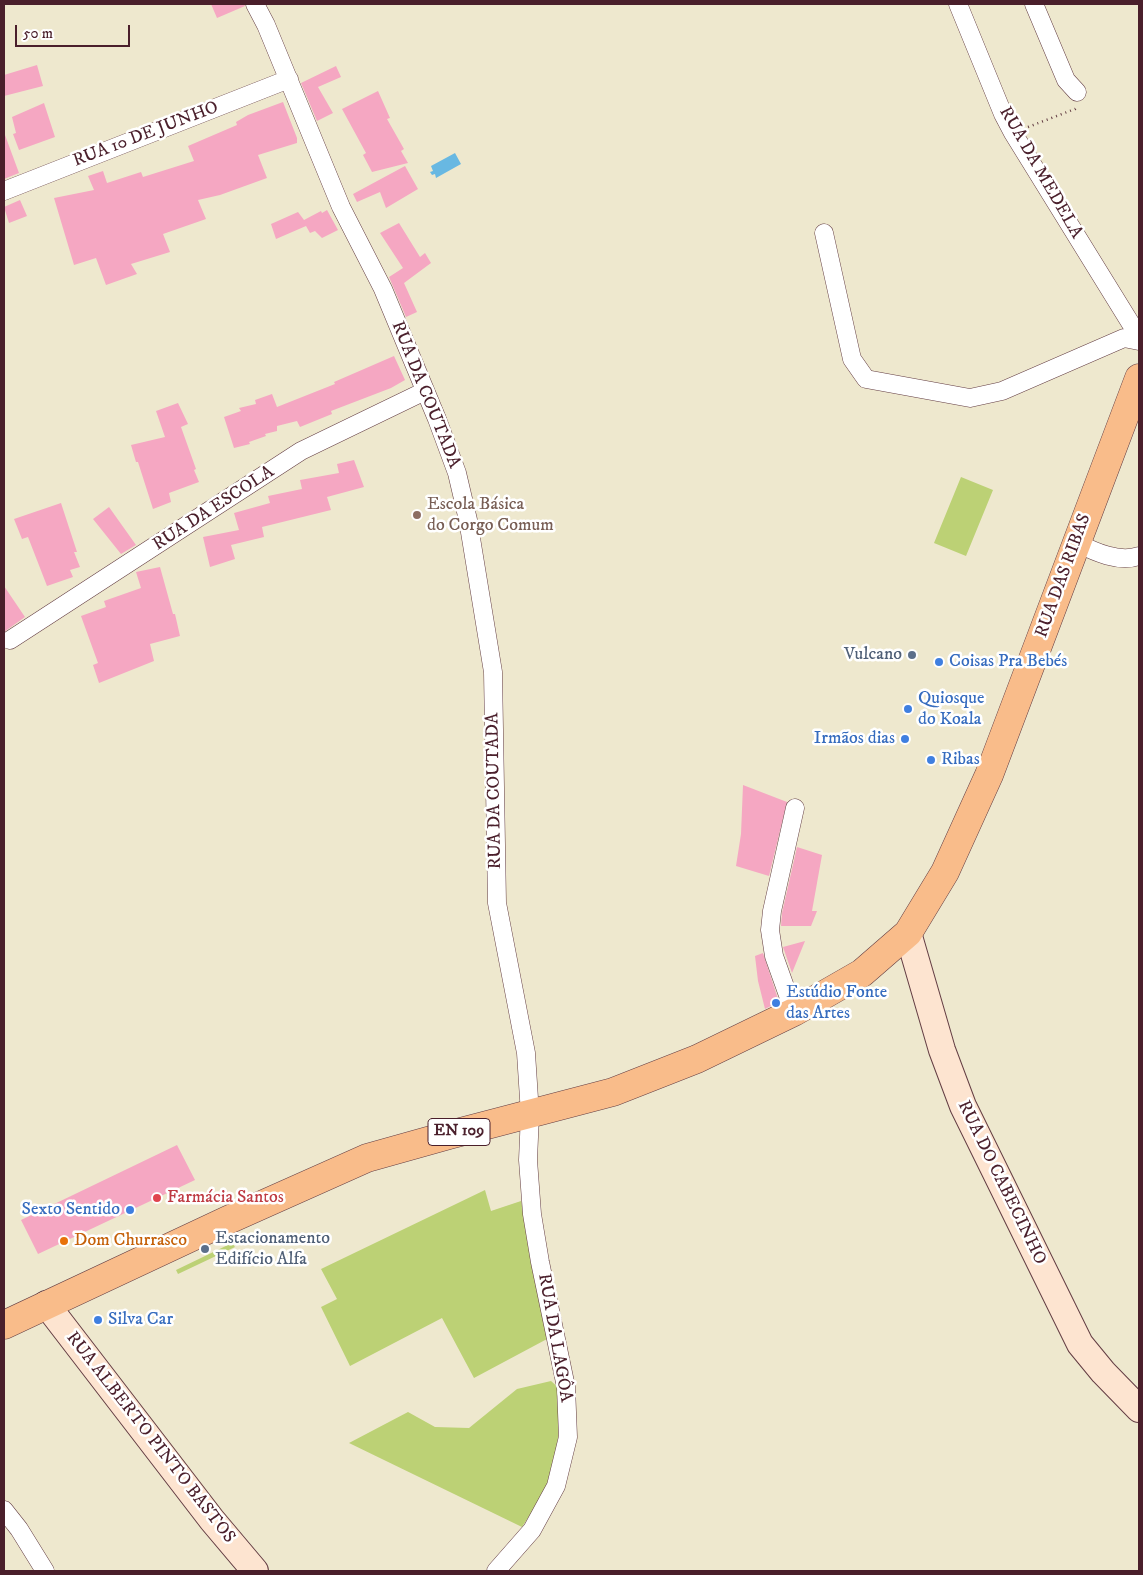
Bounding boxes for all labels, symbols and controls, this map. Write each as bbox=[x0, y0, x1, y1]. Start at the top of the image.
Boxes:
scale bar bbox=[18, 15, 132, 47]
text: 50 m bbox=[23, 24, 53, 43]
street label: RUA 10 DE JUNHO bbox=[70, 97, 222, 173]
street label: RUA DA MEDELA bbox=[993, 103, 1087, 243]
street label: RUA DA COUTADA bbox=[386, 318, 464, 472]
street label: RUA DA ESCOLA bbox=[149, 462, 279, 556]
place label: Escola Básica do Corgo Comum bbox=[427, 494, 554, 536]
marker: Escola Básica do Corgo Comum bbox=[411, 509, 423, 521]
street label: RUA DAS RIBAS bbox=[1032, 511, 1096, 641]
place label: Vulcano bbox=[844, 644, 902, 666]
marker: Vulcano bbox=[906, 649, 918, 661]
place label: Coisas Pra Bebés bbox=[949, 651, 1067, 673]
marker: Coisas Pra Bebés bbox=[933, 656, 945, 668]
place label: Quiosque do Koala bbox=[918, 688, 984, 731]
marker: Quiosque do Koala bbox=[902, 703, 914, 715]
street label: RUA DA COUTADA bbox=[483, 712, 507, 870]
place label: Irmãos dias bbox=[814, 728, 895, 750]
marker: Irmãos dias bbox=[899, 733, 911, 745]
place label: Ribas bbox=[941, 749, 980, 771]
marker: Ribas bbox=[925, 754, 937, 766]
place label: Estúdio Fonte das Artes bbox=[786, 982, 887, 1024]
marker: Estúdio Fonte das Artes bbox=[770, 997, 782, 1009]
street label: RUA DO CABECINHO bbox=[952, 1097, 1050, 1269]
road number: EN 109 bbox=[428, 1118, 490, 1146]
place label: Farmácia Santos bbox=[167, 1187, 284, 1209]
marker: Farmácia Santos bbox=[151, 1192, 163, 1204]
place label: Sexto Sentido bbox=[22, 1199, 120, 1221]
marker: Sexto Sentido bbox=[124, 1204, 136, 1216]
place label: Estacionamento Edifício Alfa bbox=[215, 1228, 330, 1270]
place label: Dom Churrasco bbox=[74, 1230, 187, 1252]
marker: Dom Churrasco bbox=[58, 1235, 70, 1247]
marker: Estacionamento Edifício Alfa bbox=[199, 1243, 211, 1255]
street label: RUA DA LAGÔA bbox=[532, 1272, 576, 1404]
place label: Silva Car bbox=[108, 1309, 173, 1331]
marker: Silva Car bbox=[92, 1314, 104, 1326]
street label: RUA ALBERTO PINTO BASTOS bbox=[61, 1328, 239, 1548]

